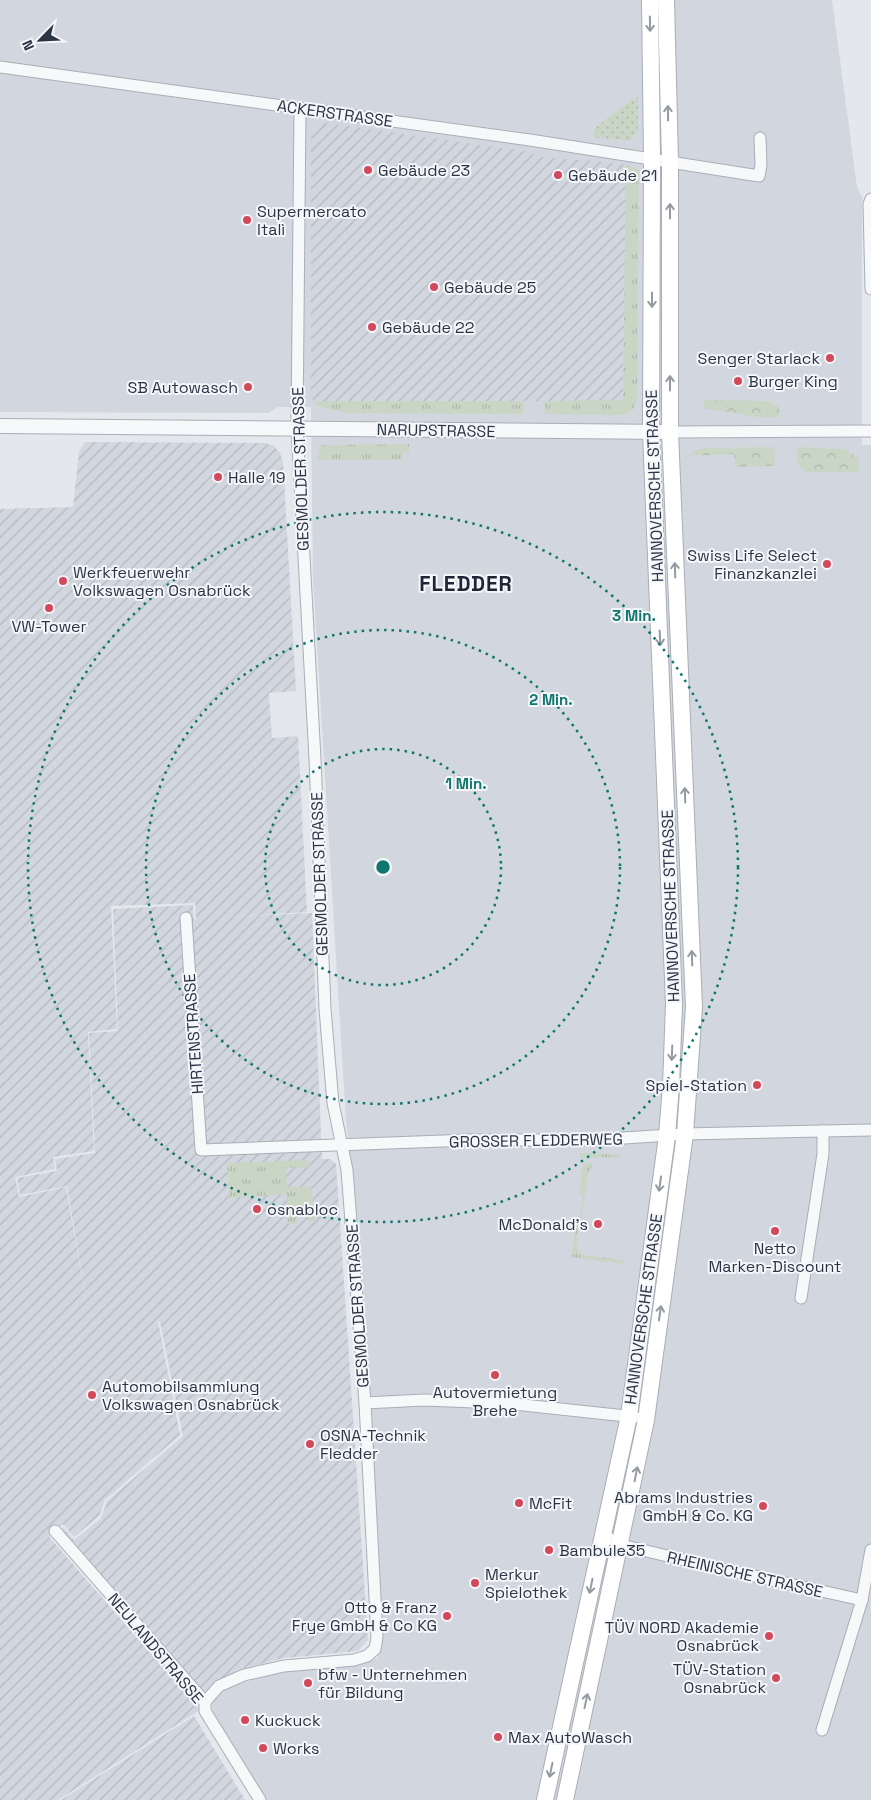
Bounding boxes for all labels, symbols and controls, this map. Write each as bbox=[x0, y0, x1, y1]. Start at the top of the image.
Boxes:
north arrow bbox=[15, 15, 65, 65]
one-way arrow bbox=[645, 16, 655, 32]
text: N bbox=[18, 37, 38, 53]
street label: ACKERSTRASSE bbox=[276, 95, 394, 132]
one-way arrow bbox=[664, 105, 673, 121]
place label: Gebäude 23 bbox=[378, 160, 470, 181]
marker: Gebäude 23 bbox=[362, 164, 374, 176]
place label: Gebäude 21 bbox=[568, 165, 657, 186]
marker: Gebäude 21 bbox=[552, 169, 564, 181]
place label: Supermercato Italì bbox=[257, 201, 367, 240]
one-way arrow bbox=[665, 203, 675, 219]
marker: Supermercato Italì bbox=[241, 214, 253, 226]
place label: Gebäude 25 bbox=[444, 277, 536, 298]
marker: Gebäude 25 bbox=[428, 281, 440, 293]
one-way arrow bbox=[647, 292, 657, 308]
place label: Gebäude 22 bbox=[382, 317, 474, 338]
marker: Gebäude 22 bbox=[366, 321, 378, 333]
place label: Senger Starlack bbox=[698, 348, 820, 369]
marker: Senger Starlack bbox=[824, 352, 836, 364]
place label: Burger King bbox=[748, 371, 838, 392]
marker: Burger King bbox=[732, 375, 744, 387]
one-way arrow bbox=[665, 376, 674, 392]
place label: SB Autowasch bbox=[127, 377, 238, 398]
marker: SB Autowasch bbox=[242, 381, 254, 393]
street label: GESMOLDER STRASSE bbox=[287, 387, 314, 551]
street label: HANNOVERSCHE STRASSE bbox=[641, 389, 668, 583]
street label: NARUPSTRASSE bbox=[377, 419, 495, 442]
place label: Halle 19 bbox=[228, 467, 286, 488]
marker: Halle 19 bbox=[212, 471, 224, 483]
place label: Swiss Life Select Finanzkanzlei bbox=[687, 545, 817, 584]
marker: Swiss Life Select Finanzkanzlei bbox=[821, 558, 833, 570]
place label: Werkfeuerwehr Volkswagen Osnabrück bbox=[73, 562, 251, 601]
one-way arrow bbox=[671, 563, 680, 579]
district label: FLEDDER bbox=[419, 570, 513, 597]
marker: Werkfeuerwehr Volkswagen Osnabrück bbox=[57, 575, 69, 587]
marker: VW-Tower bbox=[43, 602, 55, 614]
text: 3 Min. bbox=[612, 606, 656, 625]
place label: VW-Tower bbox=[11, 616, 87, 637]
one-way arrow bbox=[655, 630, 664, 646]
text: 2 Min. bbox=[529, 690, 573, 709]
text: 1 Min. bbox=[445, 774, 487, 793]
one-way arrow bbox=[680, 788, 689, 804]
street label: GESMOLDER STRASSE bbox=[306, 792, 333, 956]
street label: HANNOVERSCHE STRASSE bbox=[657, 809, 684, 1003]
centre of rings bbox=[374, 858, 392, 876]
one-way arrow bbox=[687, 950, 696, 966]
street label: HIRTENSTRASSE bbox=[179, 973, 208, 1095]
one-way arrow bbox=[668, 1045, 677, 1061]
place label: Spiel-Station bbox=[646, 1075, 747, 1096]
marker: Spiel-Station bbox=[751, 1079, 763, 1091]
street label: GROSSER FLEDDERWEG bbox=[449, 1128, 623, 1153]
one-way arrow bbox=[655, 1176, 665, 1192]
place label: osnabloc bbox=[267, 1199, 338, 1220]
marker: osnabloc bbox=[251, 1203, 263, 1215]
street label: HANNOVERSCHE STRASSE bbox=[620, 1212, 667, 1406]
place label: McDonald's bbox=[498, 1214, 588, 1235]
marker: McDonald's bbox=[592, 1218, 604, 1230]
street label: GESMOLDER STRASSE bbox=[341, 1223, 374, 1388]
marker: Netto Marken-Discount bbox=[769, 1225, 781, 1237]
place label: Netto Marken-Discount bbox=[709, 1238, 841, 1277]
one-way arrow bbox=[656, 1306, 666, 1322]
marker: Autovermietung Brehe bbox=[489, 1369, 501, 1381]
place label: Automobilsammlung Volkswagen Osnabrück bbox=[102, 1376, 280, 1415]
place label: Autovermietung Brehe bbox=[433, 1382, 557, 1421]
marker: Automobilsammlung Volkswagen Osnabrück bbox=[86, 1389, 98, 1401]
place label: OSNA-Technik Fledder bbox=[320, 1425, 426, 1464]
marker: OSNA-Technik Fledder bbox=[304, 1438, 316, 1450]
one-way arrow bbox=[631, 1466, 641, 1482]
place label: Abrams Industries GmbH & Co. KG bbox=[614, 1487, 753, 1526]
place label: McFit bbox=[529, 1493, 572, 1514]
marker: McFit bbox=[513, 1497, 525, 1509]
marker: Abrams Industries GmbH & Co. KG bbox=[757, 1500, 769, 1512]
place label: Bambule35 bbox=[559, 1540, 645, 1561]
marker: Bambule35 bbox=[543, 1544, 555, 1556]
street label: RHEINISCHE STRASSE bbox=[665, 1546, 825, 1603]
place label: Merkur Spielothek bbox=[485, 1564, 568, 1603]
marker: Merkur Spielothek bbox=[469, 1577, 481, 1589]
one-way arrow bbox=[586, 1577, 595, 1593]
street label: NEULANDSTRASSE bbox=[103, 1589, 208, 1708]
place label: Otto & Franz Frye GmbH & Co KG bbox=[292, 1597, 437, 1636]
marker: Otto & Franz Frye GmbH & Co KG bbox=[441, 1610, 453, 1622]
place label: TÜV NORD Akademie Osnabrück bbox=[605, 1617, 759, 1656]
marker: TÜV NORD Akademie Osnabrück bbox=[763, 1630, 775, 1642]
place label: TÜV-Station Osnabrück bbox=[673, 1659, 766, 1698]
place label: bfw - Unternehmen für Bildung bbox=[318, 1664, 467, 1703]
marker: TÜV-Station Osnabrück bbox=[770, 1672, 782, 1684]
marker: bfw - Unternehmen für Bildung bbox=[302, 1677, 314, 1689]
one-way arrow bbox=[582, 1694, 591, 1710]
place label: Kuckuck bbox=[255, 1710, 321, 1731]
marker: Kuckuck bbox=[239, 1714, 251, 1726]
place label: Max AutoWasch bbox=[508, 1727, 632, 1748]
marker: Max AutoWasch bbox=[492, 1731, 504, 1743]
place label: Works bbox=[273, 1738, 320, 1759]
marker: Works bbox=[257, 1742, 269, 1754]
one-way arrow bbox=[545, 1761, 555, 1777]

